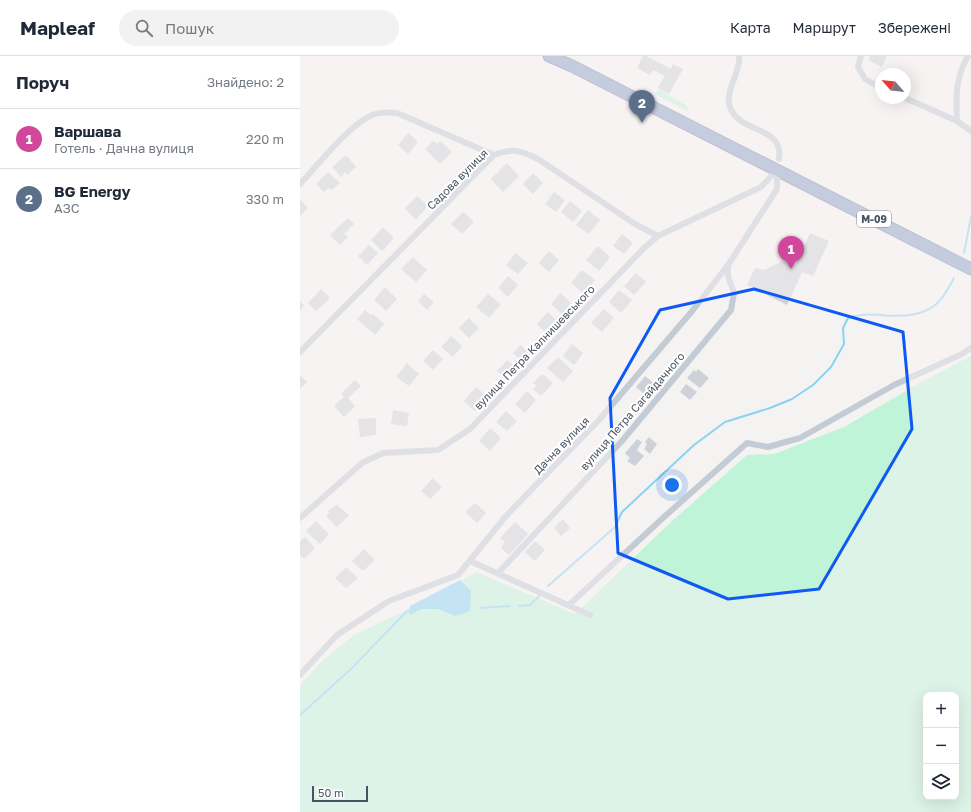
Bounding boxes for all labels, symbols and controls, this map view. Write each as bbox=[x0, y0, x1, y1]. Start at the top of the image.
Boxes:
search box bbox=[119, 10, 399, 46]
text: Mapleaf bbox=[20, 16, 95, 39]
icon: search bbox=[133, 17, 155, 39]
text: Пошук bbox=[165, 19, 215, 37]
text: Карта bbox=[730, 19, 771, 36]
text: Маршрут bbox=[793, 19, 856, 36]
text: Збережені bbox=[878, 19, 951, 36]
north arrow bbox=[875, 68, 911, 104]
text: Поруч bbox=[16, 72, 69, 93]
text: Знайдено: 2 bbox=[207, 74, 284, 90]
pin: 2 bbox=[629, 90, 655, 123]
text: Варшава bbox=[54, 122, 121, 140]
text: 1 bbox=[26, 131, 32, 147]
text: 220 m bbox=[246, 131, 284, 147]
text: Готель · Дачна вулиця bbox=[54, 140, 194, 156]
street label: Садова вулиця bbox=[424, 146, 490, 212]
text: BG Energy bbox=[54, 182, 130, 200]
text: 2 bbox=[25, 191, 33, 207]
text: 330 m bbox=[246, 191, 284, 207]
text: АЗС bbox=[54, 200, 79, 216]
road number: М-09 bbox=[857, 211, 891, 227]
pin: 1 bbox=[778, 236, 804, 269]
street label: вулиця Петра Калнишевського bbox=[471, 282, 597, 412]
street label: вулиця Петра Сагайдачного bbox=[577, 349, 687, 473]
street label: Дачна вулиця bbox=[531, 414, 591, 476]
your location bbox=[662, 475, 682, 495]
map controls bbox=[923, 692, 959, 800]
button: + bbox=[923, 692, 959, 728]
button: − bbox=[923, 728, 959, 764]
button: layers bbox=[923, 764, 959, 800]
scale bar bbox=[312, 784, 368, 803]
text: 50 m bbox=[318, 786, 344, 799]

